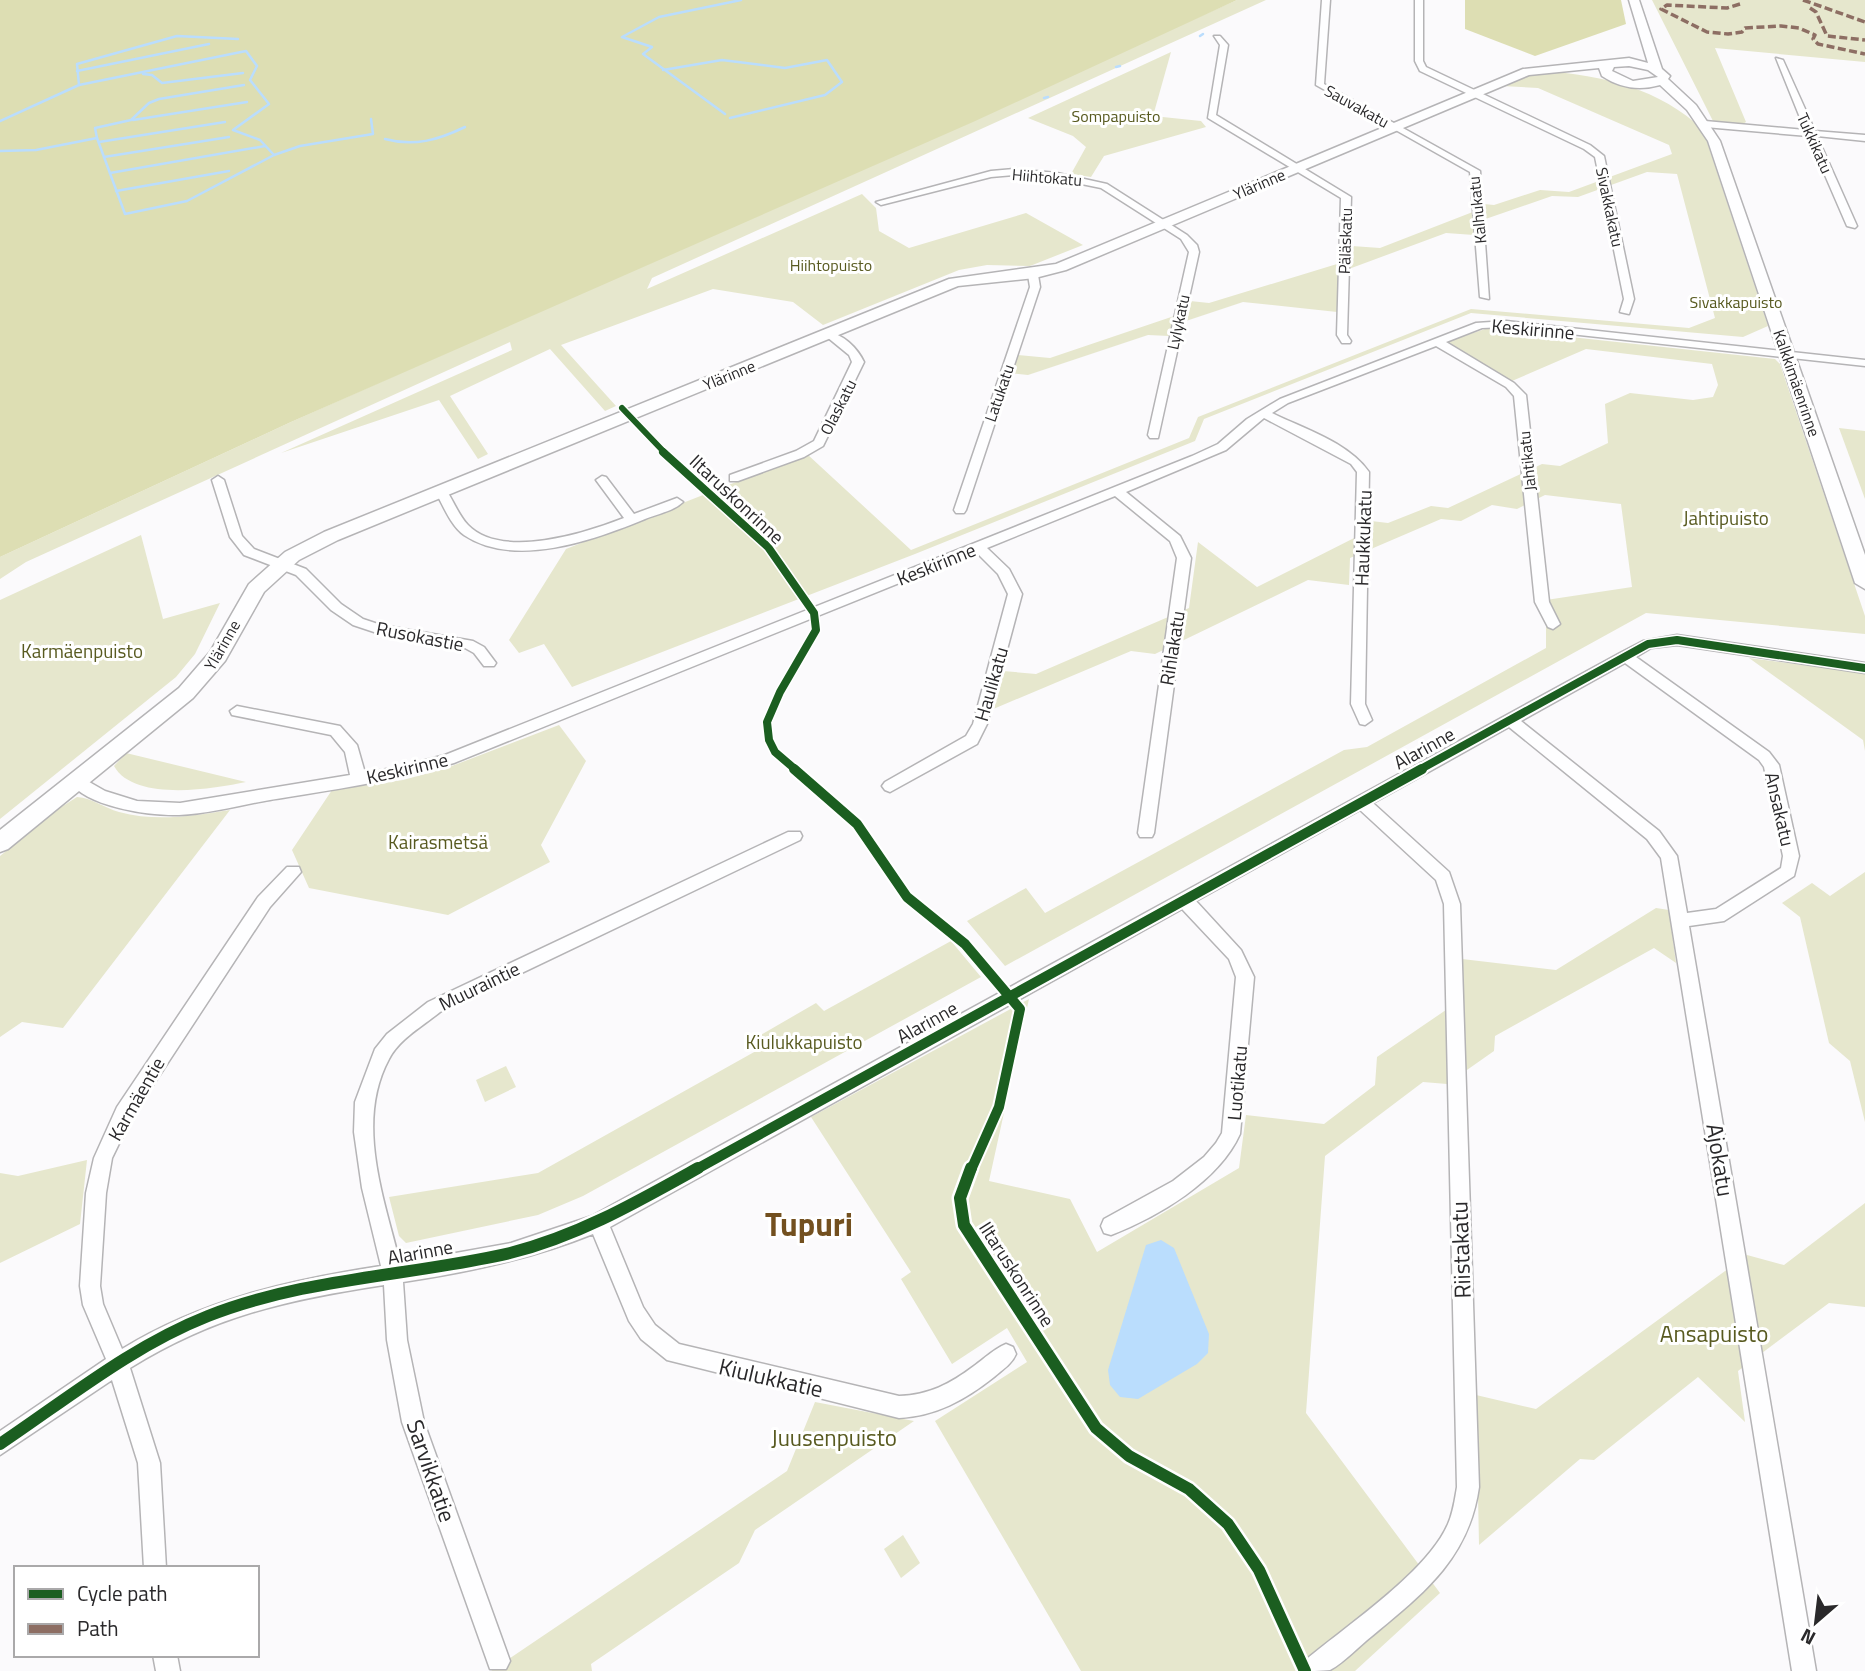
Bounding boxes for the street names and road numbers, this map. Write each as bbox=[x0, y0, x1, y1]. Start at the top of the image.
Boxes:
street label: Sauvakatu bbox=[1320, 78, 1394, 134]
street label: Tukkikatu bbox=[1791, 109, 1839, 177]
street label: Hiihtokatu bbox=[1011, 162, 1083, 192]
street label: Ylärinne bbox=[1229, 162, 1289, 206]
street label: Sivakkakatu bbox=[1590, 165, 1630, 249]
street label: Kalhukatu bbox=[1462, 175, 1492, 245]
street label: Päläskatu bbox=[1332, 207, 1358, 275]
street label: Lylykatu bbox=[1160, 292, 1196, 352]
street label: Keskirinne bbox=[1490, 310, 1576, 347]
street label: Kalkkimäenrinne bbox=[1767, 326, 1827, 440]
street label: Ylärinne bbox=[699, 354, 759, 396]
street label: Latukatu bbox=[978, 361, 1020, 425]
street label: Olaskatu bbox=[814, 375, 862, 439]
street label: Jahtikatu bbox=[1512, 430, 1542, 492]
street label: Iltaruskonrinne bbox=[683, 447, 791, 550]
street label: Haukkukatu bbox=[1346, 489, 1379, 586]
street label: Keskirinne bbox=[892, 535, 980, 593]
street label: Rihlakatu bbox=[1151, 608, 1192, 687]
street label: Rusokastie bbox=[374, 613, 466, 658]
street label: Ylärinne bbox=[198, 615, 246, 675]
street label: Haulikatu bbox=[966, 643, 1015, 725]
street label: Alarinne bbox=[1388, 719, 1460, 776]
street label: Keskirinne bbox=[363, 744, 451, 791]
street label: Ansakatu bbox=[1758, 769, 1803, 849]
street label: Muuraintie bbox=[433, 953, 524, 1018]
street label: Alarinne bbox=[891, 993, 963, 1050]
street label: Luotikatu bbox=[1219, 1044, 1254, 1122]
street label: Karmäentie bbox=[100, 1051, 171, 1146]
street label: Ajokatu bbox=[1697, 1121, 1744, 1199]
street label: Riistakatu bbox=[1441, 1201, 1480, 1299]
street label: Iltaruskonrinne bbox=[972, 1215, 1062, 1332]
street label: Alarinne bbox=[385, 1232, 455, 1272]
street label: Kiulukkatie bbox=[715, 1349, 827, 1406]
street label: Sarvikkatie bbox=[398, 1415, 465, 1527]

